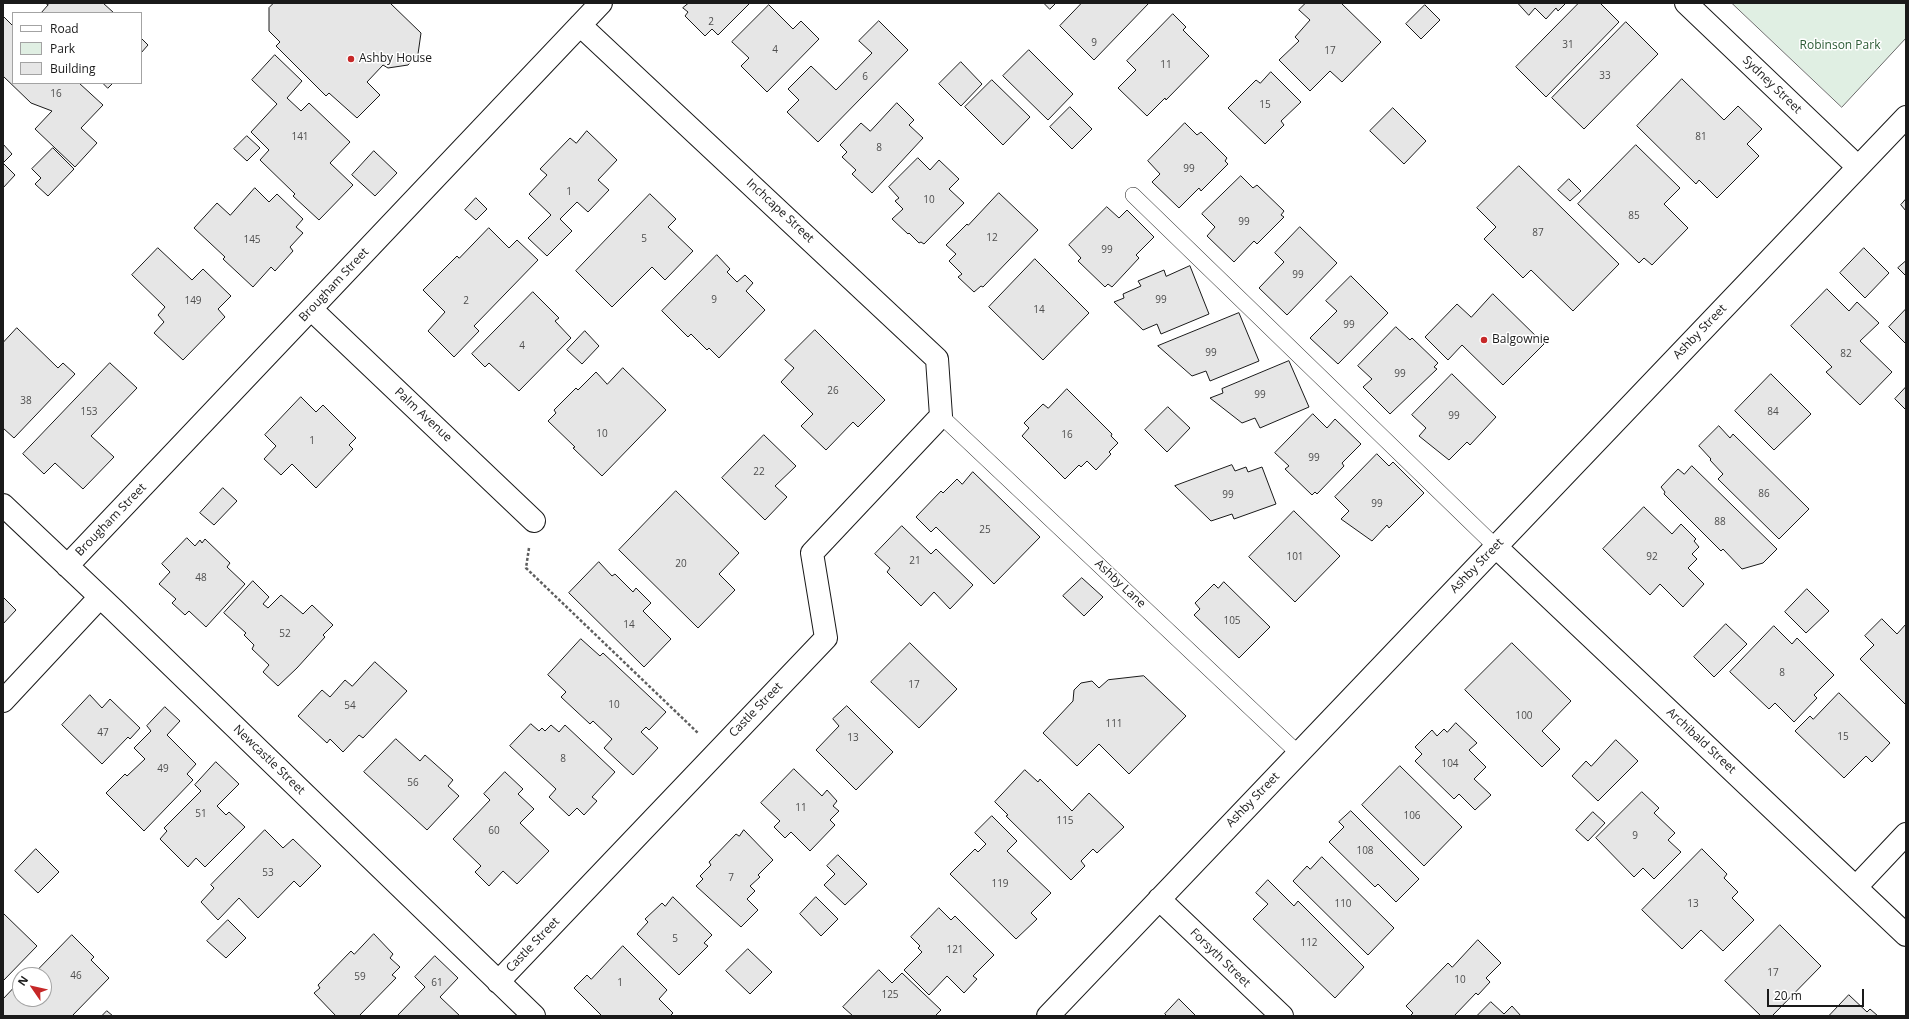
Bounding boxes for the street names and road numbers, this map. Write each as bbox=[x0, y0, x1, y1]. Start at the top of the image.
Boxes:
street label: Sydney Street bbox=[1739, 53, 1805, 117]
street label: Inchcape Street bbox=[743, 176, 817, 246]
street label: Brougham Street bbox=[296, 245, 372, 325]
street label: Ashby Street bbox=[1670, 302, 1730, 362]
street label: Palm Avenue bbox=[391, 385, 455, 445]
street label: Brougham Street bbox=[73, 481, 149, 559]
street label: Ashby Street bbox=[1447, 536, 1507, 596]
street label: Ashby Lane bbox=[1092, 557, 1148, 611]
street label: Castle Street bbox=[726, 680, 786, 740]
street label: Archibald Street bbox=[1663, 705, 1739, 777]
street label: Newcastle Street bbox=[230, 722, 308, 798]
street label: Ashby Street bbox=[1223, 770, 1283, 830]
street label: Castle Street bbox=[503, 915, 563, 975]
street label: Forsyth Street bbox=[1187, 926, 1253, 990]

